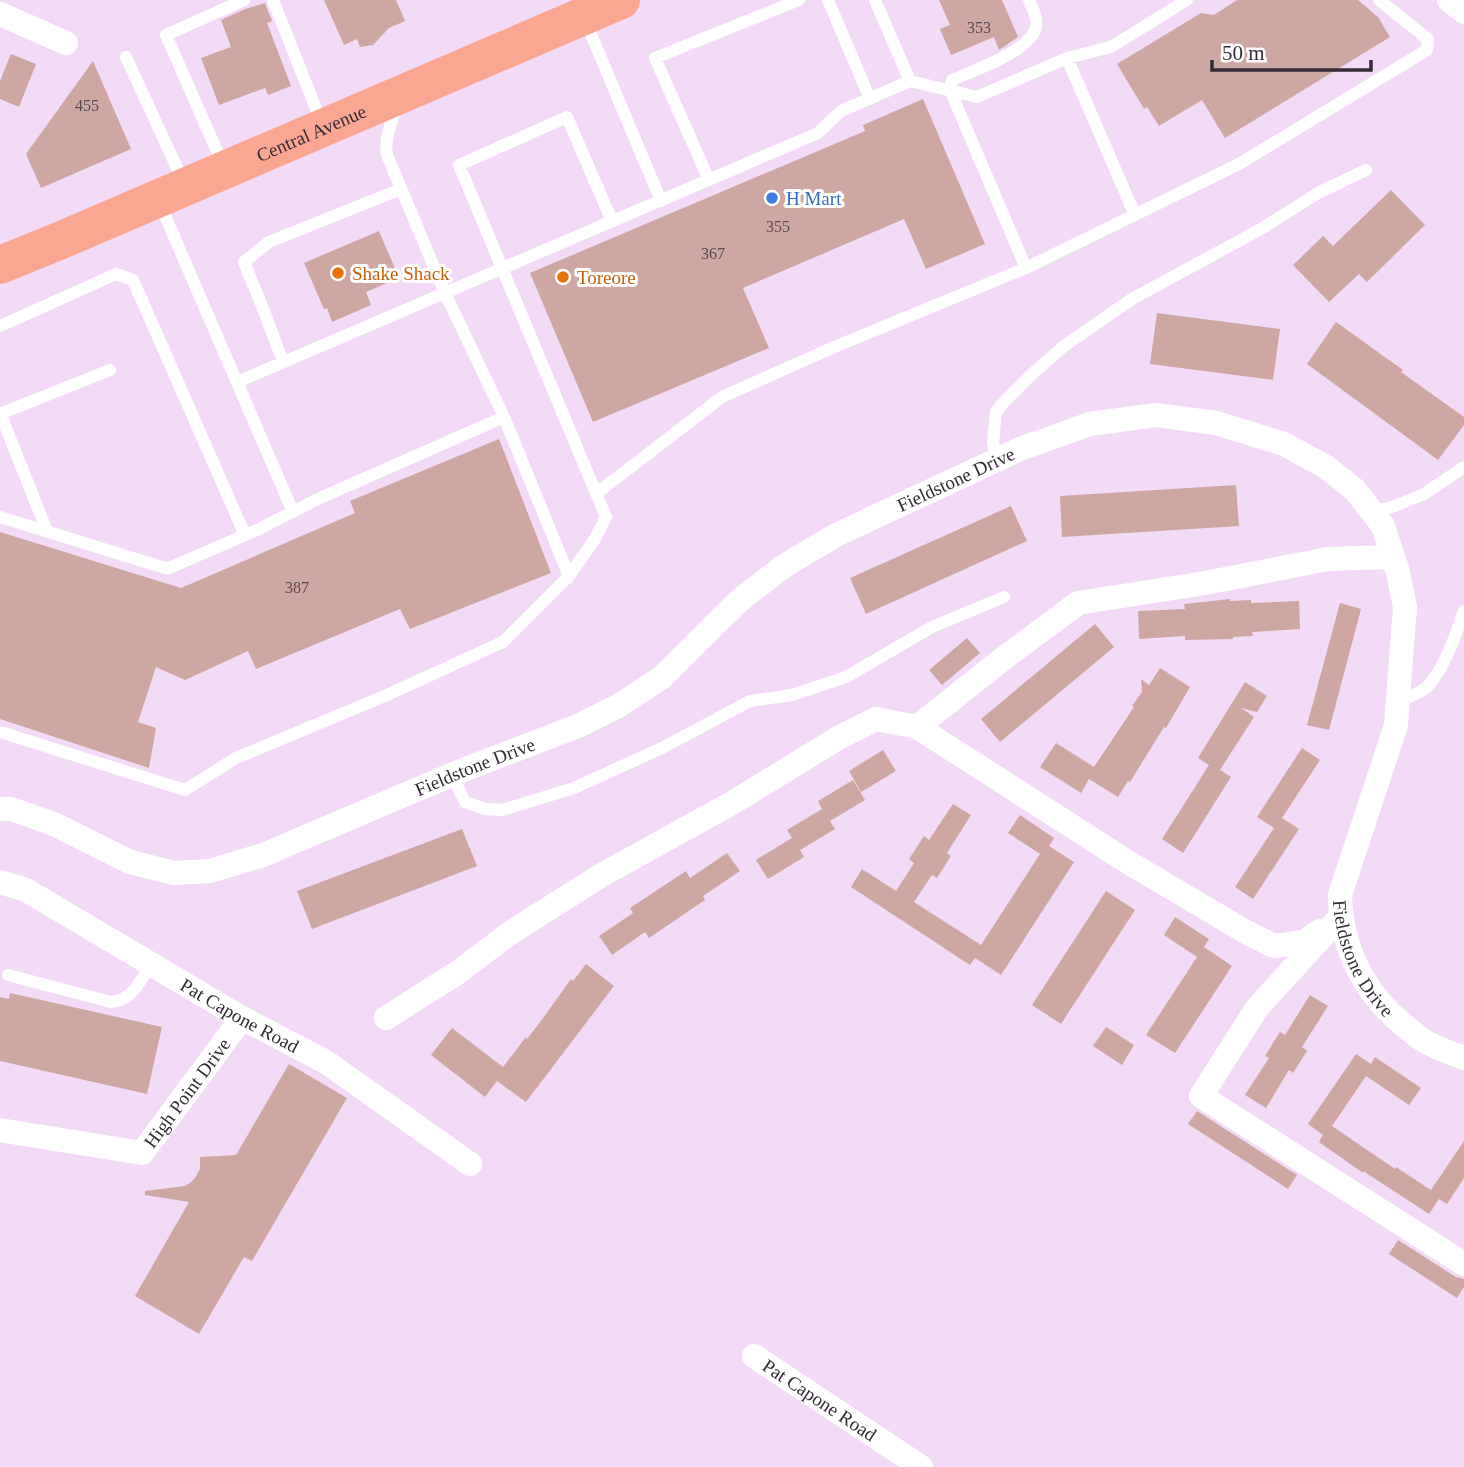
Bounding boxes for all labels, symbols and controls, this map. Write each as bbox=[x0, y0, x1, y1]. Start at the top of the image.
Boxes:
house number: 353 bbox=[967, 19, 991, 36]
scale bar bbox=[1212, 28, 1371, 72]
text: 50 m bbox=[1222, 41, 1265, 65]
house number: 455 bbox=[75, 97, 99, 114]
street label: Central Avenue bbox=[253, 101, 369, 166]
place label: H Mart bbox=[786, 188, 842, 209]
marker: H Mart bbox=[764, 190, 780, 206]
house number: 355 bbox=[766, 218, 790, 235]
house number: 367 bbox=[701, 245, 725, 262]
place label: Shake Shack bbox=[352, 263, 450, 284]
marker: Shake Shack bbox=[330, 265, 346, 281]
place label: Toreore bbox=[577, 267, 636, 288]
marker: Toreore bbox=[555, 269, 571, 285]
street label: Fieldstone Drive bbox=[894, 443, 1018, 516]
house number: 387 bbox=[285, 579, 309, 596]
street label: Fieldstone Drive bbox=[412, 733, 538, 800]
street label: Fieldstone Drive bbox=[1329, 899, 1398, 1021]
street label: Pat Capone Road bbox=[177, 974, 303, 1057]
street label: High Point Drive bbox=[140, 1034, 235, 1152]
street label: Pat Capone Road bbox=[759, 1355, 881, 1446]

